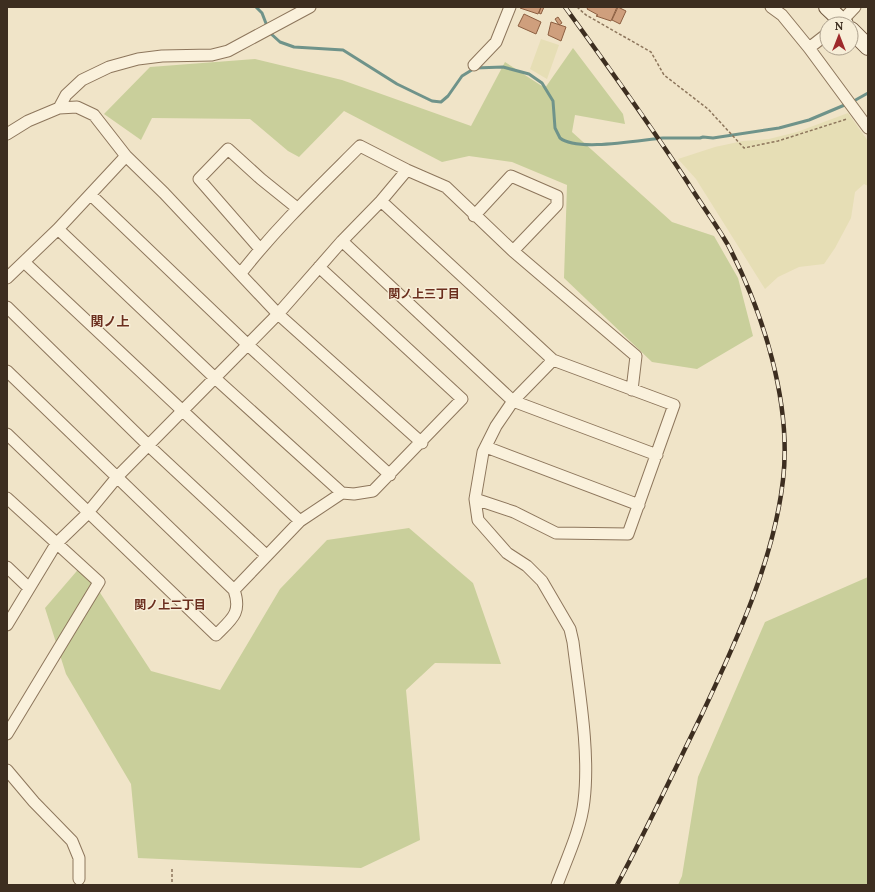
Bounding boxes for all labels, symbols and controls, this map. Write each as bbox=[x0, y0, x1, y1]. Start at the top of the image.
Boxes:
north arrow bbox=[819, 16, 859, 56]
text: N bbox=[835, 19, 844, 33]
district label: 関ノ上三丁目 bbox=[388, 286, 460, 301]
district label: 関ノ上 bbox=[90, 313, 130, 330]
district label: 関ノ上二丁目 bbox=[134, 597, 206, 612]

